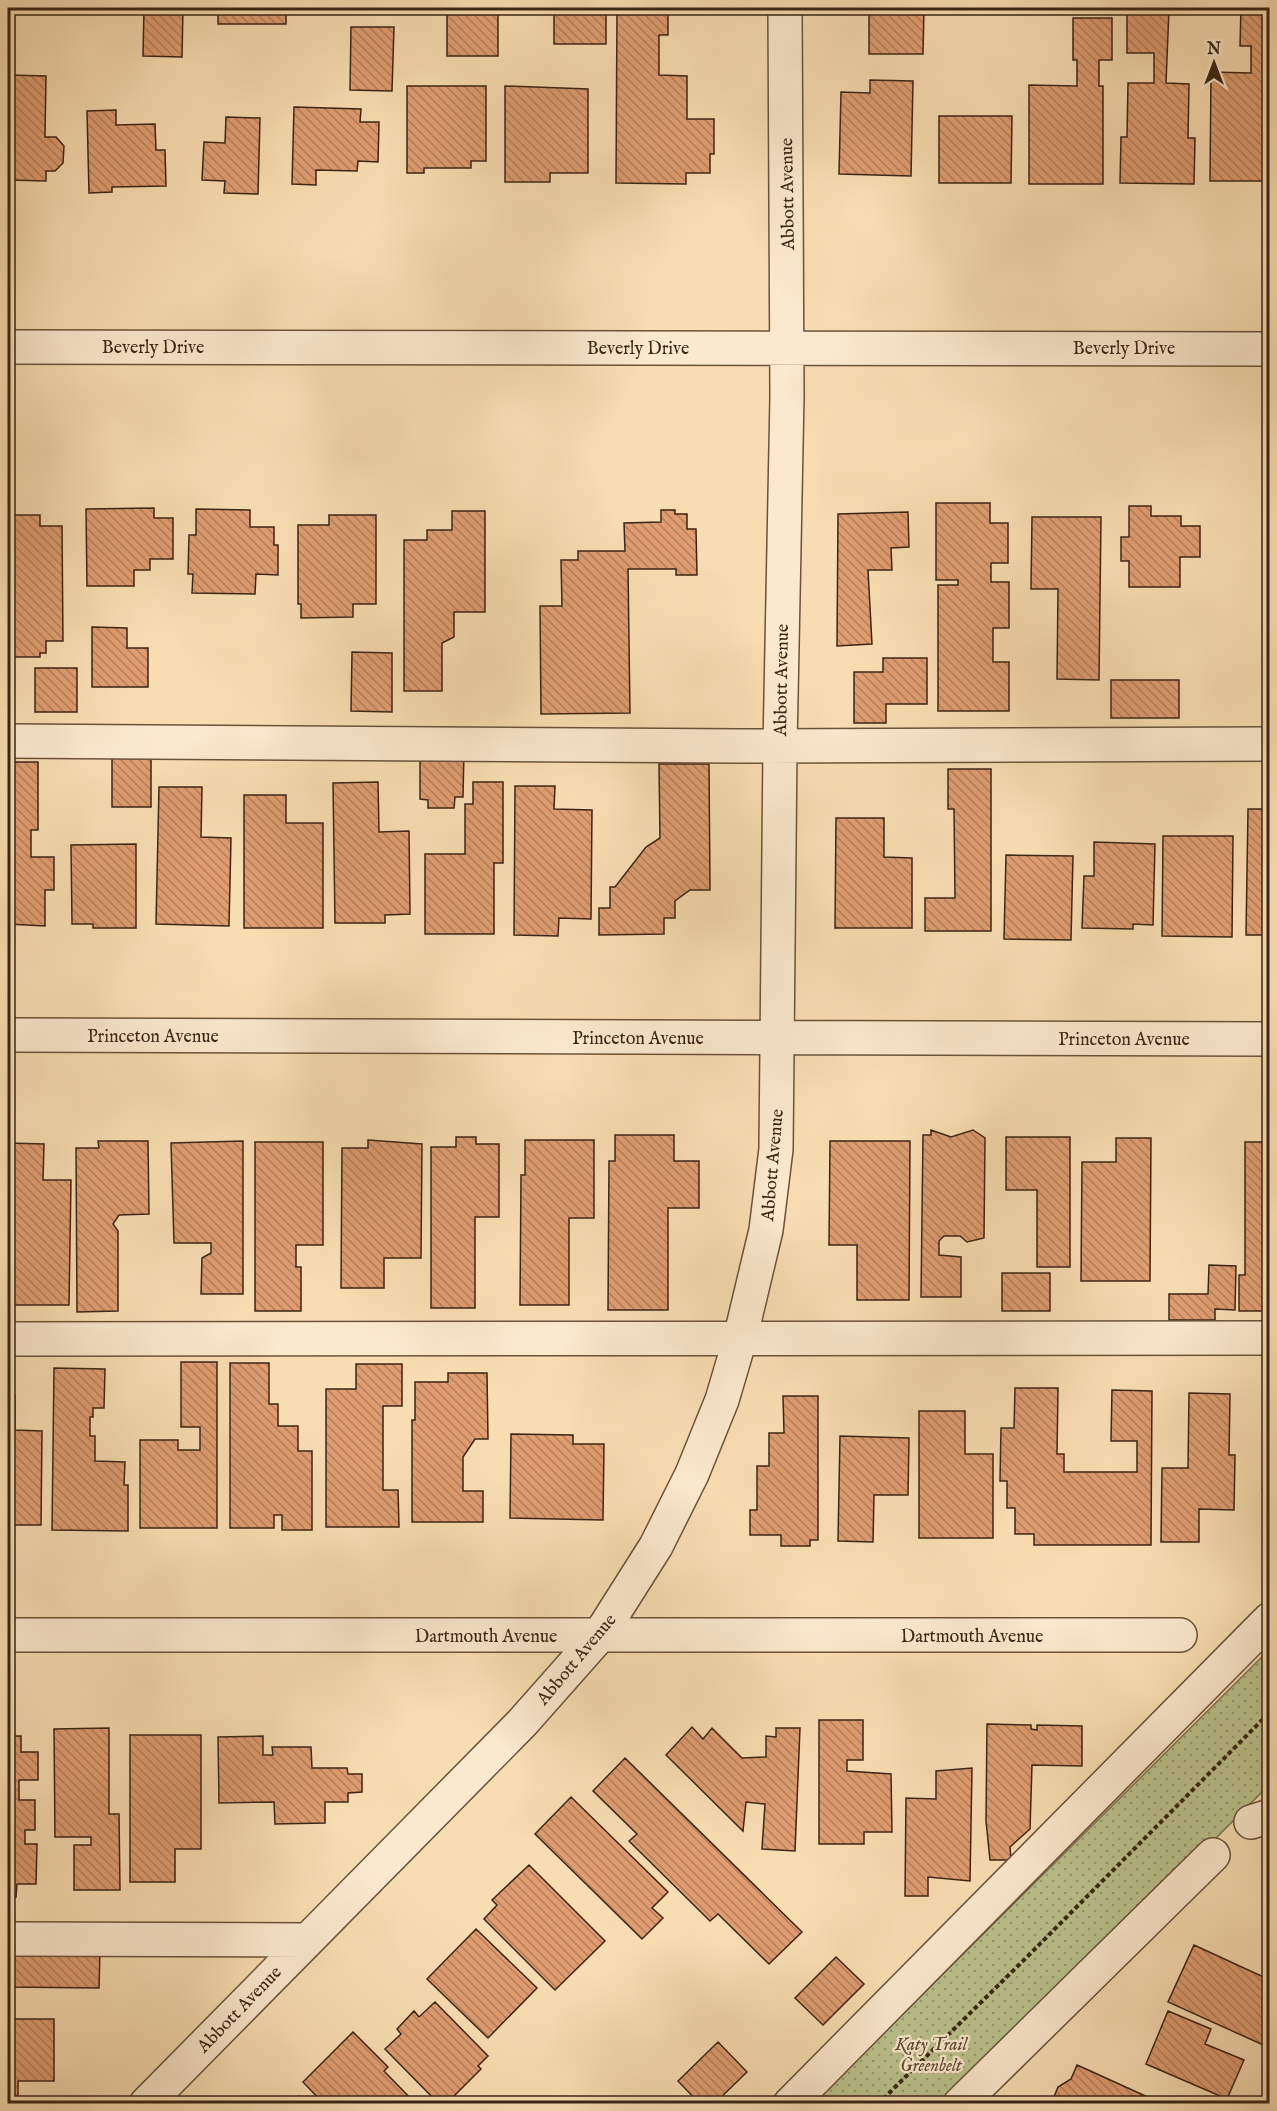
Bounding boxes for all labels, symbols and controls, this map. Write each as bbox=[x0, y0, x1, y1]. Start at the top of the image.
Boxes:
north arrow bbox=[1184, 33, 1244, 93]
text: N bbox=[1206, 40, 1221, 60]
street label: Abbott Avenue bbox=[776, 138, 801, 251]
street label: Beverly Drive bbox=[102, 337, 204, 360]
street label: Beverly Drive bbox=[587, 338, 689, 361]
street label: Beverly Drive bbox=[1073, 338, 1175, 361]
street label: Abbott Avenue bbox=[770, 624, 795, 737]
street label: Princeton Avenue bbox=[87, 1026, 219, 1049]
street label: Princeton Avenue bbox=[572, 1028, 704, 1051]
street label: Princeton Avenue bbox=[1058, 1029, 1190, 1052]
street label: Abbott Avenue bbox=[757, 1108, 790, 1223]
street label: Abbott Avenue bbox=[532, 1610, 622, 1711]
street label: Dartmouth Avenue bbox=[415, 1626, 557, 1649]
street label: Dartmouth Avenue bbox=[901, 1626, 1043, 1649]
street label: Abbott Avenue bbox=[192, 1962, 287, 2059]
park label: Katy Trail Greenbelt bbox=[894, 2034, 969, 2078]

